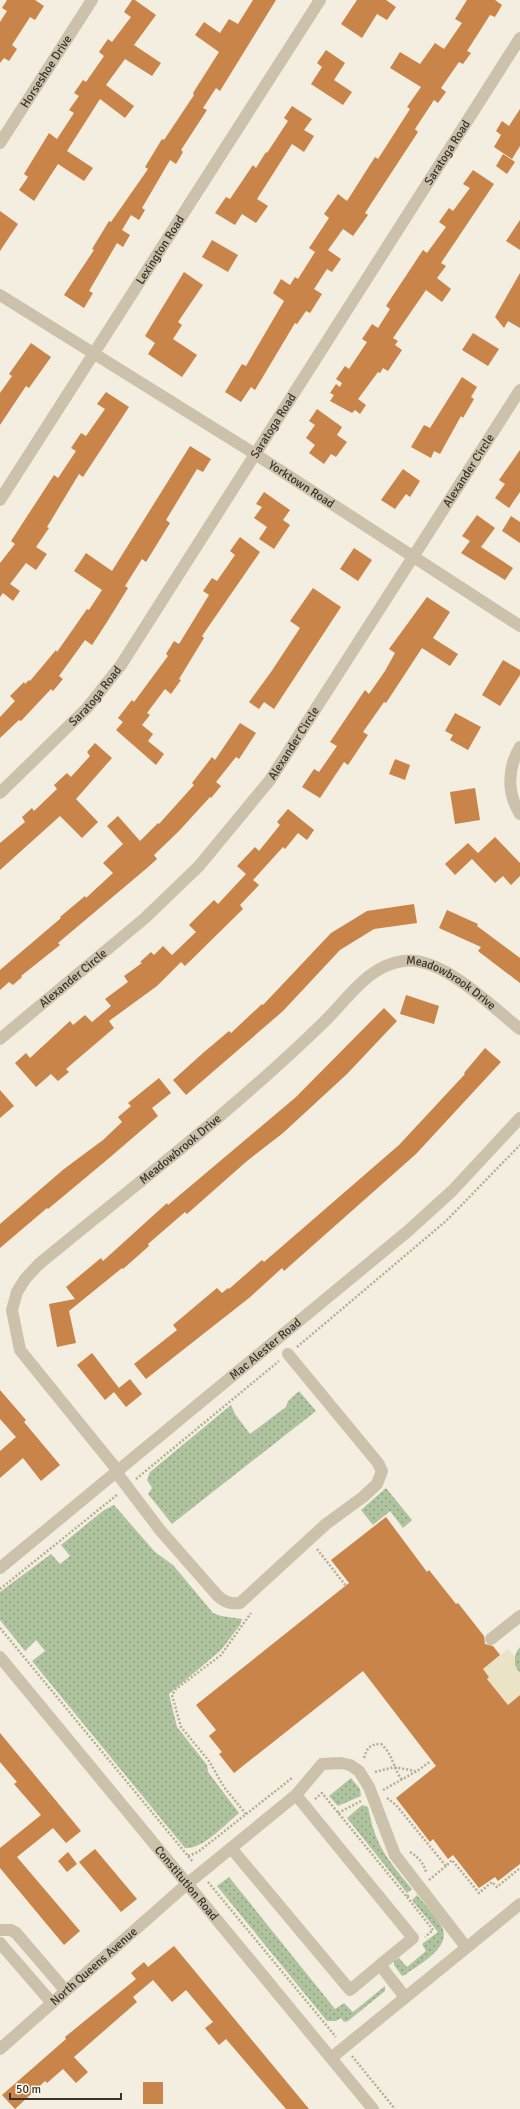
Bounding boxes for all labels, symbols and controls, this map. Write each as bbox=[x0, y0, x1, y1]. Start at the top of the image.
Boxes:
street label: Horseshoe Drive bbox=[17, 33, 75, 111]
street label: Saratoga Road bbox=[421, 117, 474, 188]
street label: Lexington Road bbox=[133, 213, 188, 287]
street label: Saratoga Road bbox=[247, 391, 300, 461]
street label: Alexander Circle bbox=[440, 431, 498, 510]
street label: Yorktown Road bbox=[265, 458, 337, 512]
street label: Saratoga Road bbox=[66, 663, 125, 730]
street label: Alexander Circle bbox=[265, 704, 323, 783]
street label: Alexander Circle bbox=[36, 946, 110, 1011]
street label: Meadowbrook Drive bbox=[406, 953, 499, 1013]
street label: Meadowbrook Drive bbox=[136, 1111, 224, 1188]
street label: Mac Alester Road bbox=[227, 1315, 305, 1383]
street label: Constitution Road bbox=[151, 1843, 221, 1924]
street label: North Queens Avenue bbox=[48, 1924, 141, 2009]
scale bar bbox=[10, 2075, 121, 2101]
text: 50 m bbox=[16, 2082, 41, 2097]

